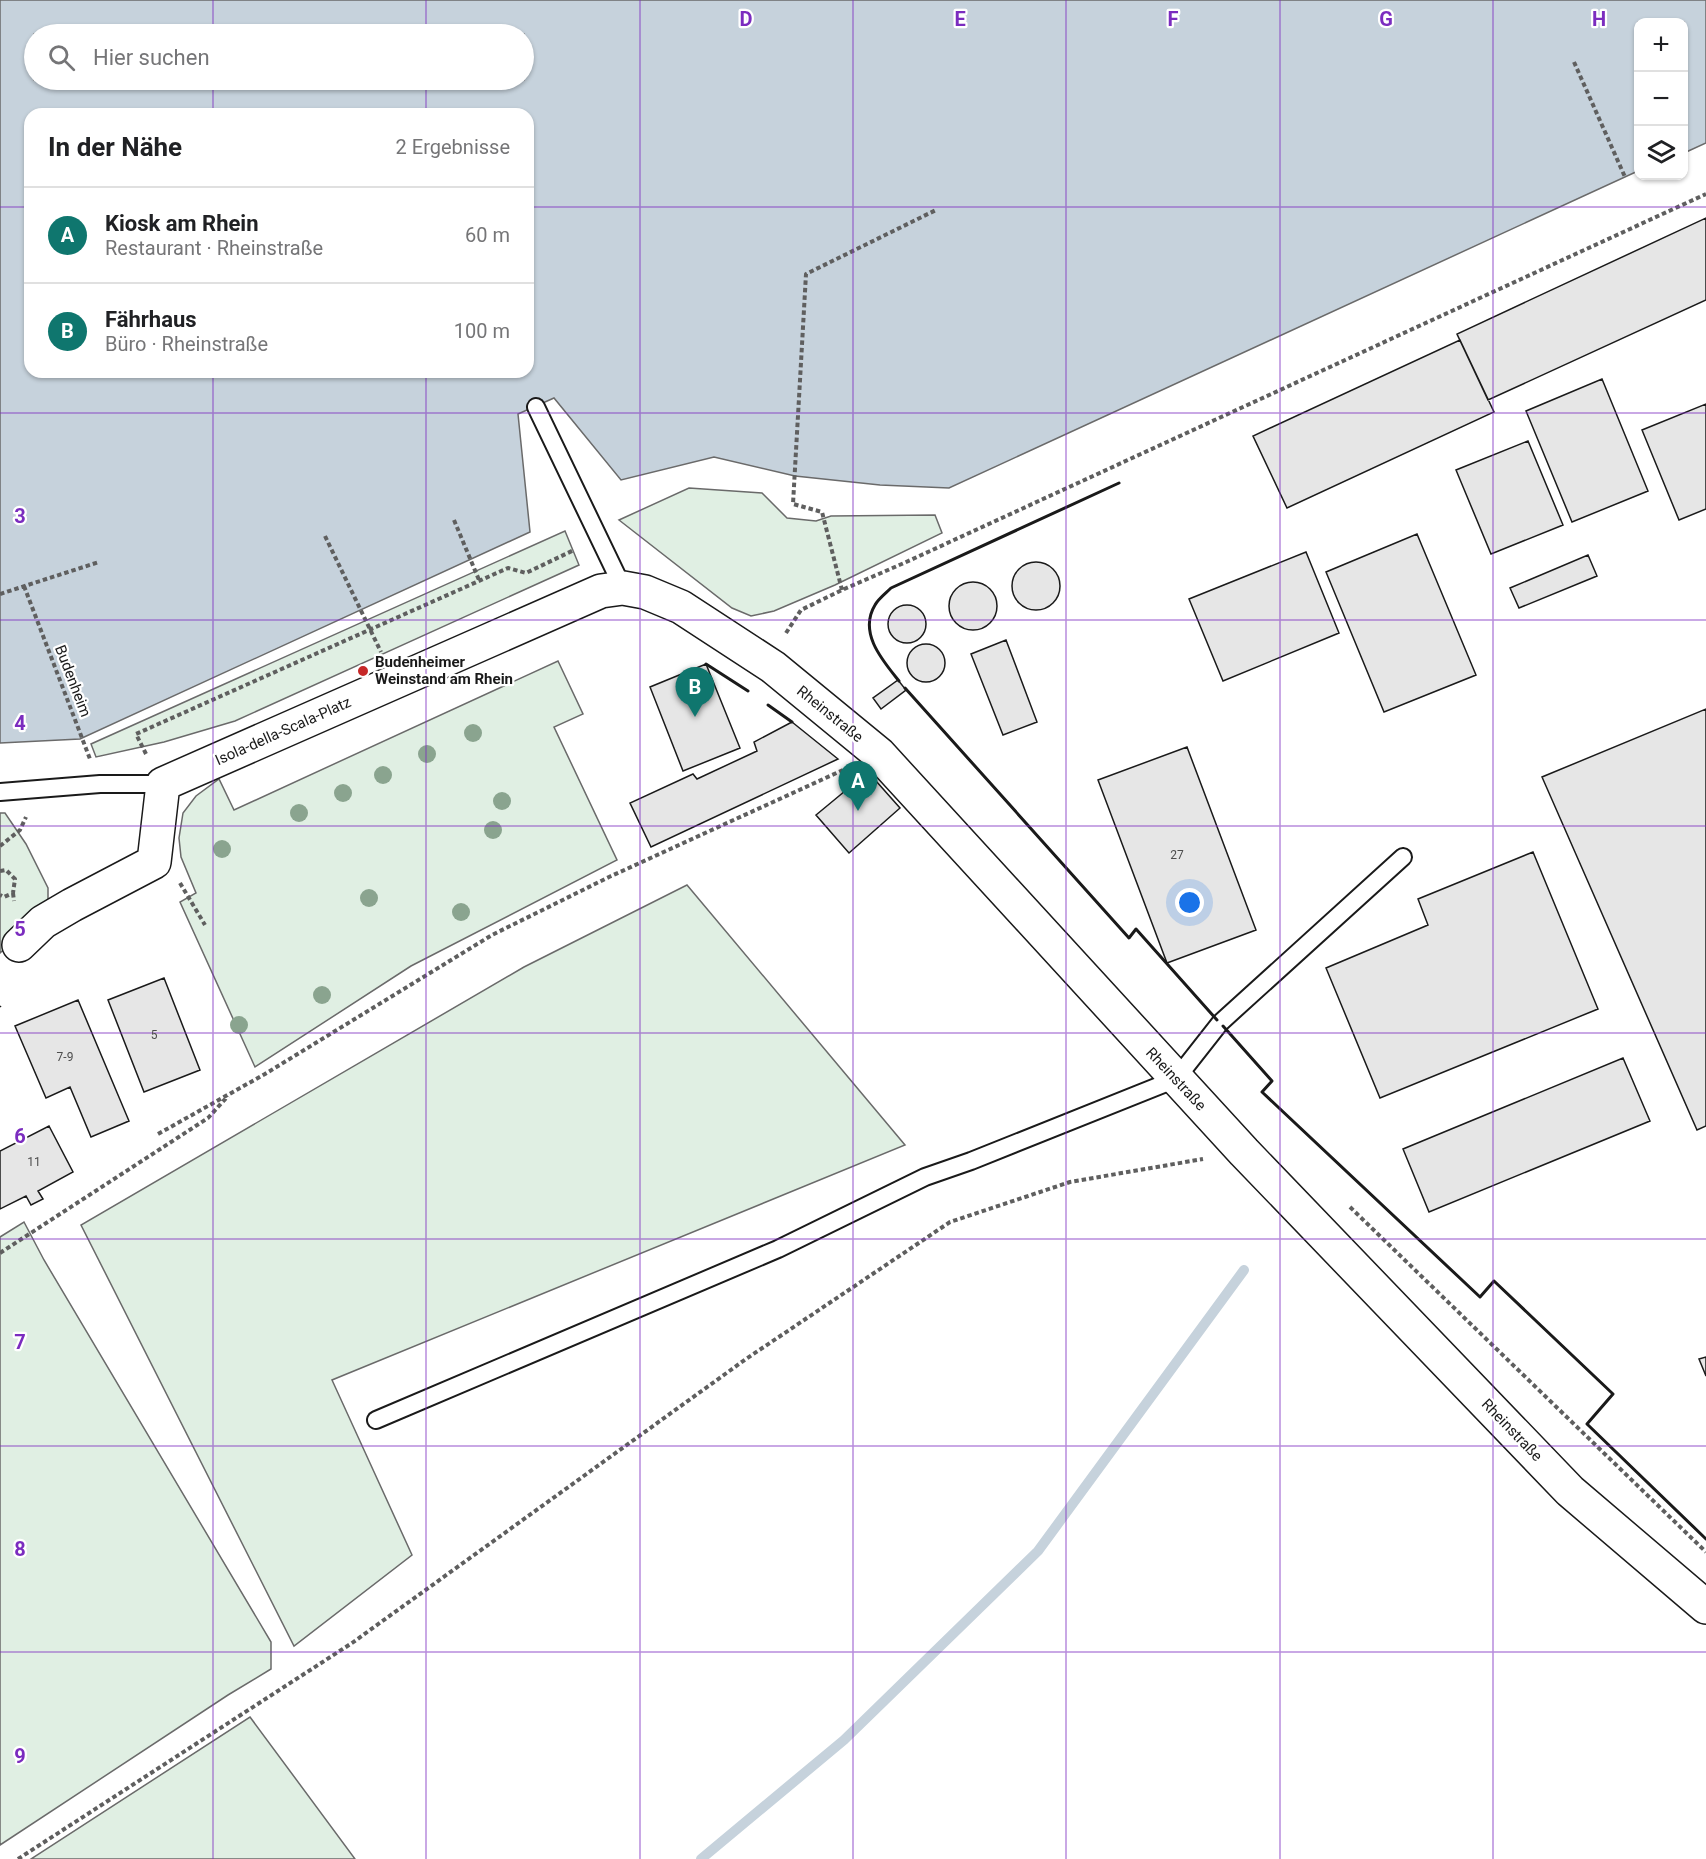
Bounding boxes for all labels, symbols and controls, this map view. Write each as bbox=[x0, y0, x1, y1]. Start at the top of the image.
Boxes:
text: D bbox=[740, 7, 753, 31]
text: E bbox=[954, 7, 966, 31]
text: F bbox=[1168, 7, 1179, 31]
text: G bbox=[1379, 7, 1393, 31]
text: H bbox=[1592, 7, 1606, 31]
map controls bbox=[1634, 18, 1688, 180]
button: + bbox=[1634, 18, 1688, 72]
search box bbox=[24, 24, 534, 90]
icon: search bbox=[45, 41, 78, 74]
text: Hier suchen bbox=[93, 45, 210, 70]
button: − bbox=[1634, 72, 1688, 126]
button: layers bbox=[1634, 126, 1688, 180]
text: In der Nähe bbox=[48, 132, 182, 162]
text: 2 Ergebnisse bbox=[396, 135, 510, 159]
text: Kiosk am Rhein bbox=[105, 211, 259, 236]
text: A bbox=[61, 223, 74, 247]
text: 60 m bbox=[465, 223, 510, 247]
text: Restaurant · Rheinstraße bbox=[105, 236, 323, 260]
text: Fährhaus bbox=[105, 307, 197, 332]
text: B bbox=[61, 319, 74, 343]
text: 100 m bbox=[454, 319, 510, 343]
text: Büro · Rheinstraße bbox=[105, 332, 268, 356]
text: 3 bbox=[14, 504, 26, 528]
street label: Budenheim bbox=[51, 643, 95, 719]
place label: Budenheimer Weinstand am Rhein bbox=[375, 653, 513, 688]
marker: Budenheimer Weinstand am Rhein bbox=[356, 664, 370, 678]
pin: B bbox=[676, 668, 714, 717]
street label: Rheinstraße bbox=[793, 682, 867, 746]
street label: Isola-della-Scala-Platz bbox=[212, 693, 354, 769]
text: 4 bbox=[14, 711, 26, 735]
pin: A bbox=[838, 762, 878, 811]
house number: 27 bbox=[1170, 848, 1184, 862]
your location bbox=[1175, 888, 1204, 917]
text: 5 bbox=[14, 917, 26, 941]
house number: 5 bbox=[151, 1028, 158, 1042]
street label: Rheinstraße bbox=[1142, 1044, 1210, 1114]
house number: 7-9 bbox=[57, 1050, 73, 1064]
text: 6 bbox=[14, 1124, 26, 1148]
house number: 11 bbox=[27, 1155, 41, 1169]
text: 7 bbox=[14, 1330, 26, 1354]
street label: Rheinstraße bbox=[1478, 1395, 1546, 1465]
text: 8 bbox=[14, 1537, 26, 1561]
text: 9 bbox=[14, 1744, 26, 1768]

